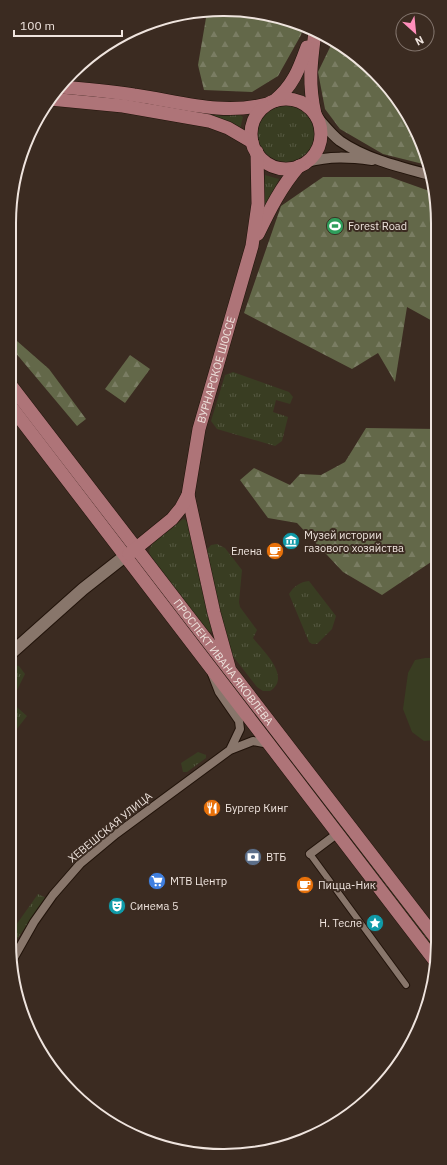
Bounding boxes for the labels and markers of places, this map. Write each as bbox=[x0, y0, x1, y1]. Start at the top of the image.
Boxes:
sports icon: Forest Road bbox=[325, 216, 345, 236]
place label: Forest Road bbox=[348, 219, 407, 233]
place label: Музей истории газового хозяйства bbox=[304, 528, 404, 555]
museum icon: Музей истории газового хозяйства bbox=[281, 531, 301, 551]
cafe icon: Елена bbox=[265, 541, 285, 561]
place label: Елена bbox=[231, 544, 262, 558]
restaurant icon: Бургер Кинг bbox=[202, 798, 222, 818]
place label: Бургер Кинг bbox=[225, 801, 288, 815]
bank icon: ВТБ bbox=[243, 847, 263, 867]
place label: ВТБ bbox=[266, 850, 286, 864]
supermarket icon: МТВ Центр bbox=[147, 871, 167, 891]
place label: МТВ Центр bbox=[170, 874, 227, 888]
cafe icon: Пицца-Ник bbox=[295, 875, 315, 895]
place label: Пицца-Ник bbox=[318, 878, 376, 892]
theatre icon: Синема 5 bbox=[107, 896, 127, 916]
place label: Синема 5 bbox=[130, 899, 179, 913]
place icon: Н. Тесле bbox=[365, 913, 385, 933]
place label: Н. Тесле bbox=[319, 916, 362, 930]

